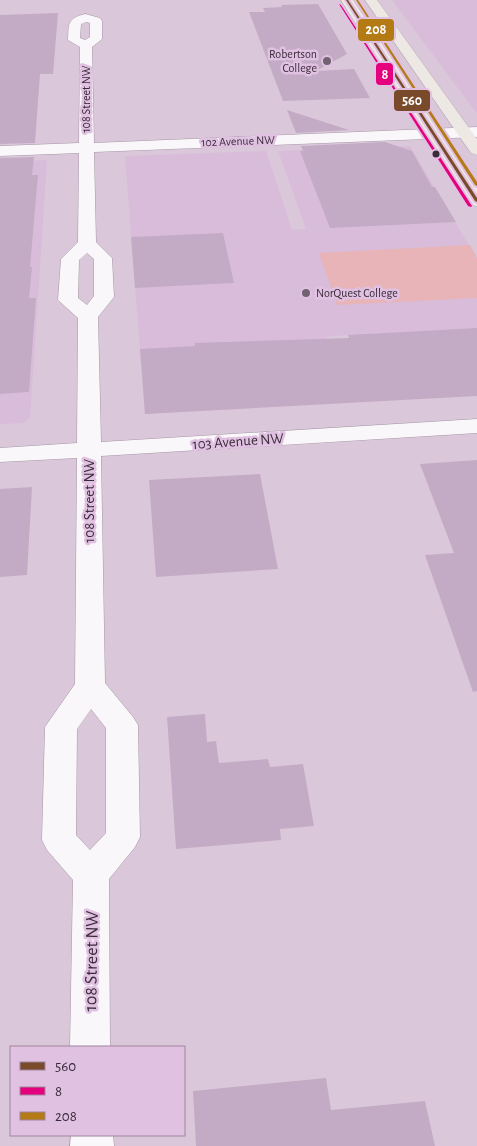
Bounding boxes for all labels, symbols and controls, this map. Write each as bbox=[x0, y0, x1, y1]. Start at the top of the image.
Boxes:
line badge: 208 bbox=[357, 18, 395, 42]
text: 208 bbox=[366, 23, 386, 37]
place label: Robertson College bbox=[269, 48, 317, 74]
marker: Robertson College bbox=[321, 55, 333, 67]
line badge: 8 bbox=[375, 62, 394, 86]
street label: 108 Street NW bbox=[80, 65, 92, 133]
text: 8 bbox=[382, 68, 389, 82]
line badge: 560 bbox=[393, 89, 431, 112]
text: 560 bbox=[402, 94, 422, 108]
street label: 102 Avenue NW bbox=[201, 134, 275, 148]
unlabelled marker bbox=[431, 149, 441, 159]
marker: NorQuest College bbox=[300, 287, 312, 299]
place label: NorQuest College bbox=[316, 287, 398, 300]
street label: 103 Avenue NW bbox=[192, 431, 285, 452]
street label: 108 Street NW bbox=[82, 458, 97, 543]
street label: 108 Street NW bbox=[82, 911, 102, 1011]
legend bbox=[10, 1046, 185, 1136]
text: 560 bbox=[55, 1059, 76, 1074]
text: 8 bbox=[55, 1084, 62, 1099]
text: 208 bbox=[55, 1109, 77, 1124]

